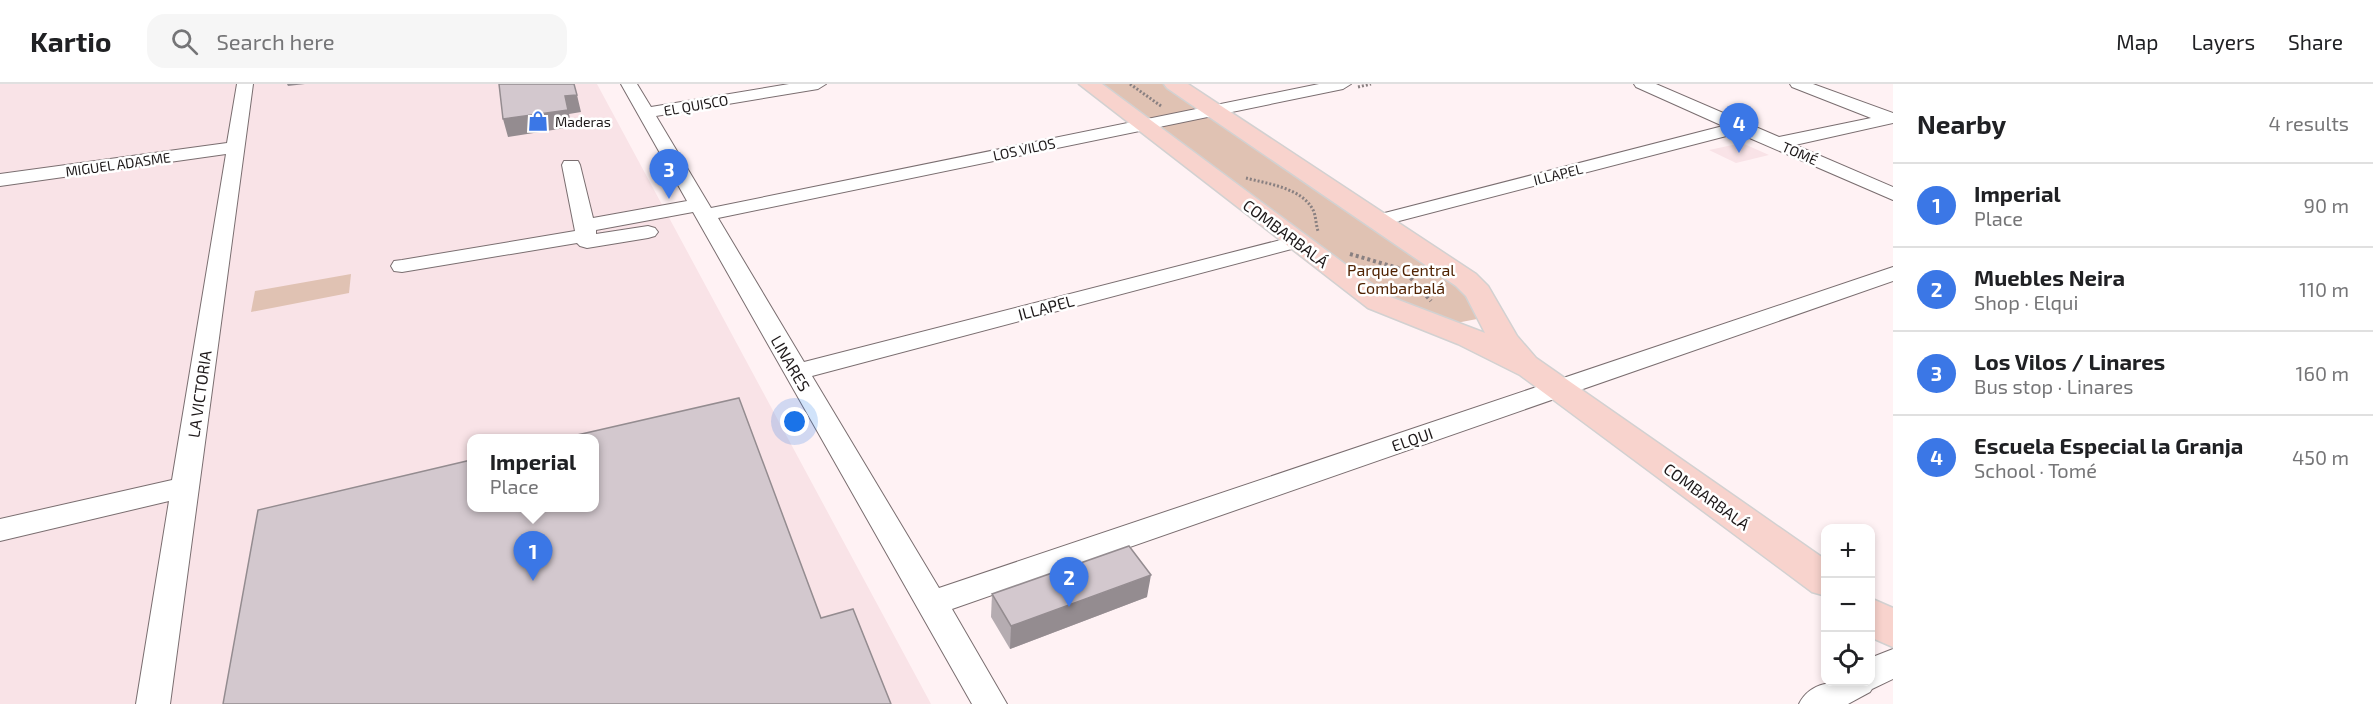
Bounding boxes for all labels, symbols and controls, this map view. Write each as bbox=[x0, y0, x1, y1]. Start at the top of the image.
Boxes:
search box bbox=[147, 14, 567, 68]
text: Kartio bbox=[30, 24, 111, 58]
icon: search bbox=[168, 25, 201, 58]
text: Search here bbox=[216, 28, 335, 54]
text: Map bbox=[2116, 29, 2158, 54]
text: Layers bbox=[2191, 29, 2255, 54]
text: Share bbox=[2288, 29, 2343, 54]
street label: EL QUISCO bbox=[662, 91, 730, 119]
pin: 4 bbox=[1720, 104, 1758, 153]
text: Nearby bbox=[1917, 108, 2006, 139]
shop icon: Maderas bbox=[526, 109, 550, 133]
text: 4 results bbox=[2269, 111, 2349, 135]
place label: Maderas bbox=[555, 113, 611, 130]
street label: LOS VILOS bbox=[991, 134, 1057, 164]
street label: TOMÉ bbox=[1779, 138, 1821, 168]
street label: MIGUEL ADASME bbox=[64, 148, 172, 180]
pin: 3 bbox=[650, 150, 688, 199]
street label: ILLAPEL bbox=[1532, 160, 1584, 188]
text: Imperial bbox=[1974, 180, 2061, 206]
text: 1 bbox=[1932, 193, 1941, 217]
text: 90 m bbox=[2304, 193, 2349, 217]
street label: COMBARBALÁ bbox=[1240, 195, 1332, 271]
text: Place bbox=[1974, 206, 2023, 230]
park label: Parque Central Combarbalá bbox=[1347, 260, 1455, 297]
text: Muebles Neira bbox=[1974, 264, 2125, 290]
text: 2 bbox=[1931, 277, 1942, 301]
text: 110 m bbox=[2299, 277, 2349, 301]
street label: ILLAPEL bbox=[1016, 290, 1076, 324]
text: Shop · Elqui bbox=[1974, 290, 2078, 314]
street label: LINARES bbox=[767, 332, 815, 394]
text: Los Vilos / Linares bbox=[1974, 348, 2165, 374]
street label: LA VICTORIA bbox=[183, 349, 215, 439]
text: 3 bbox=[1931, 361, 1942, 385]
text: 160 m bbox=[2296, 361, 2349, 385]
text: Bus stop · Linares bbox=[1974, 374, 2133, 398]
your location bbox=[780, 407, 809, 436]
street label: ELQUI bbox=[1389, 423, 1436, 456]
text: Escuela Especial la Granja bbox=[1974, 432, 2243, 458]
popup bbox=[467, 434, 599, 512]
text: 4 bbox=[1930, 445, 1943, 469]
text: 450 m bbox=[2292, 445, 2349, 469]
text: Imperial bbox=[490, 448, 576, 474]
street label: COMBARBALÁ bbox=[1660, 458, 1754, 534]
text: School · Tomé bbox=[1974, 458, 2097, 482]
text: Place bbox=[490, 474, 539, 498]
map controls bbox=[1821, 524, 1875, 686]
button: + bbox=[1821, 524, 1875, 578]
pin: 1 bbox=[514, 532, 552, 581]
pin: 2 bbox=[1050, 558, 1088, 607]
button: − bbox=[1821, 578, 1875, 632]
button: locate bbox=[1821, 632, 1875, 686]

